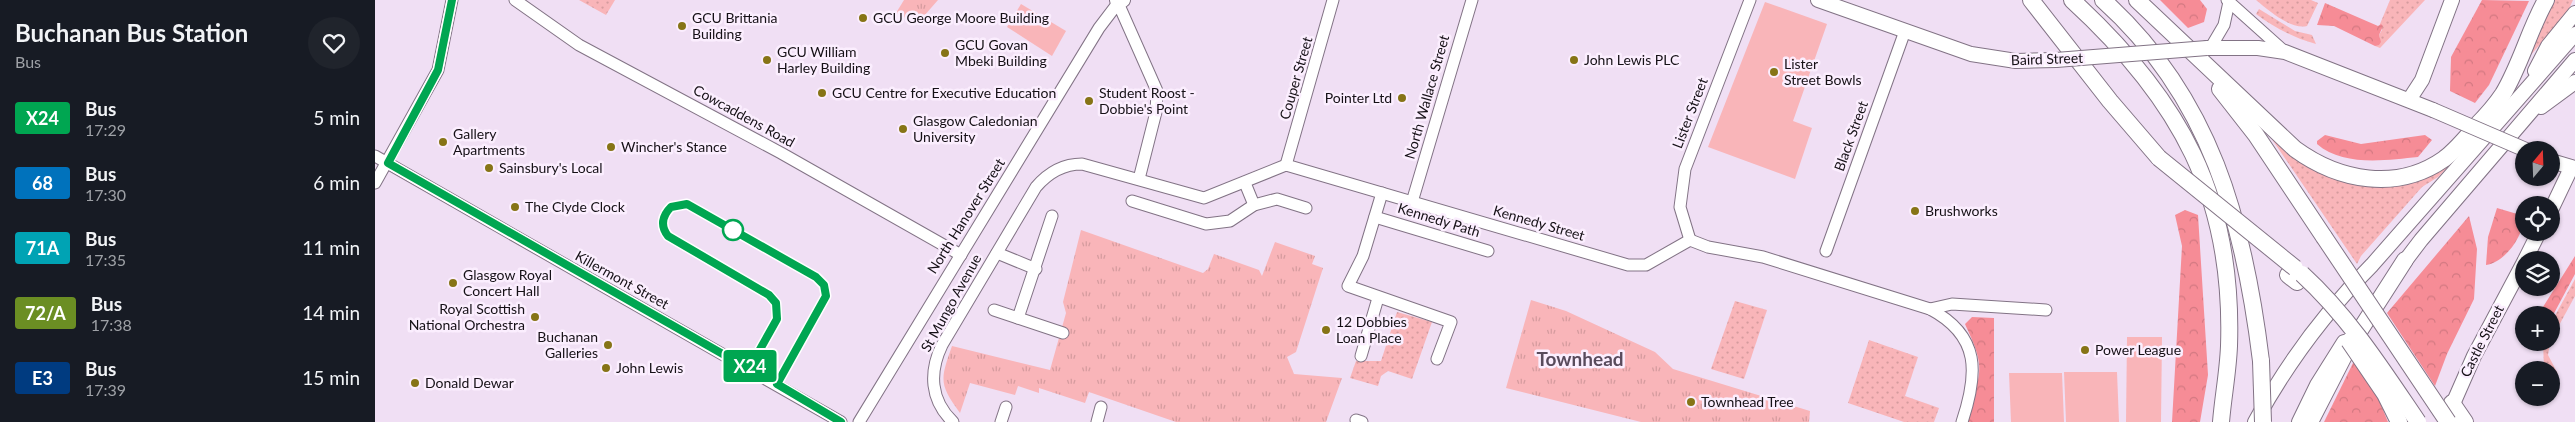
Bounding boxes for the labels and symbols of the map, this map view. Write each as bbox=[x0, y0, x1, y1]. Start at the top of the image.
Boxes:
place label: GCU Brittania Building bbox=[692, 9, 778, 42]
place label: GCU George Moore Building bbox=[873, 9, 1049, 26]
marker: GCU George Moore Building bbox=[857, 12, 869, 24]
marker: GCU Brittania Building bbox=[676, 20, 688, 32]
street label: North Wallace Street bbox=[1401, 33, 1452, 161]
street label: Couper Street bbox=[1276, 34, 1315, 121]
place label: GCU Govan Mbeki Building bbox=[955, 36, 1047, 69]
place label: GCU William Harley Building bbox=[777, 43, 870, 76]
marker: GCU Govan Mbeki Building bbox=[939, 47, 951, 59]
street label: Baird Street bbox=[2011, 49, 2083, 68]
place label: John Lewis PLC bbox=[1584, 51, 1680, 68]
marker: GCU William Harley Building bbox=[761, 54, 773, 66]
marker: John Lewis PLC bbox=[1568, 54, 1580, 66]
place label: Lister Street Bowls bbox=[1784, 55, 1862, 88]
marker: Lister Street Bowls bbox=[1768, 66, 1780, 78]
street label: Lister Street bbox=[1668, 75, 1711, 151]
street label: Cowcaddens Road bbox=[691, 81, 798, 150]
place label: GCU Centre for Executive Education bbox=[832, 84, 1056, 101]
place label: Student Roost - Dobbie's Point bbox=[1099, 84, 1195, 117]
marker: GCU Centre for Executive Education bbox=[816, 87, 828, 99]
place label: Pointer Ltd bbox=[1325, 89, 1392, 106]
marker: Pointer Ltd bbox=[1396, 92, 1408, 104]
marker: Student Roost - Dobbie's Point bbox=[1083, 95, 1095, 107]
street label: Black Street bbox=[1830, 98, 1871, 173]
place label: Glasgow Caledonian University bbox=[913, 112, 1037, 145]
marker: Glasgow Caledonian University bbox=[897, 123, 909, 135]
place label: Gallery Apartments bbox=[453, 125, 525, 158]
marker: Gallery Apartments bbox=[437, 136, 449, 148]
place label: Wincher's Stance bbox=[621, 138, 727, 155]
marker: Wincher's Stance bbox=[605, 141, 617, 153]
north arrow bbox=[2515, 141, 2560, 186]
street label: North Hanover Street bbox=[923, 155, 1008, 276]
place label: Sainsbury's Local bbox=[499, 159, 603, 176]
marker: Sainsbury's Local bbox=[483, 162, 495, 174]
place label: The Clyde Clock bbox=[525, 198, 626, 215]
street label: Kennedy Path bbox=[1396, 199, 1482, 240]
marker: The Clyde Clock bbox=[509, 201, 521, 213]
street label: Kennedy Street bbox=[1491, 201, 1587, 244]
place label: Brushworks bbox=[1925, 202, 1998, 219]
marker: Brushworks bbox=[1909, 205, 1921, 217]
unlabelled marker bbox=[722, 219, 744, 241]
street label: Killermont Street bbox=[572, 247, 672, 312]
street label: St Mungo Avenue bbox=[917, 251, 984, 355]
place label: Glasgow Royal Concert Hall bbox=[463, 266, 552, 299]
marker: Glasgow Royal Concert Hall bbox=[447, 277, 459, 289]
place label: Royal Scottish National Orchestra bbox=[409, 300, 525, 333]
street label: Castle Street bbox=[2456, 302, 2507, 380]
marker: Royal Scottish National Orchestra bbox=[529, 311, 541, 323]
place label: 12 Dobbies Loan Place bbox=[1336, 313, 1407, 346]
marker: 12 Dobbies Loan Place bbox=[1320, 324, 1332, 336]
place label: Buchanan Galleries bbox=[537, 328, 598, 361]
marker: Buchanan Galleries bbox=[602, 339, 614, 351]
place label: Power League bbox=[2095, 341, 2181, 358]
marker: Power League bbox=[2079, 344, 2091, 356]
district label: Townhead bbox=[1536, 347, 1624, 370]
line badge: X24 bbox=[721, 350, 779, 382]
place label: John Lewis bbox=[616, 359, 683, 376]
marker: John Lewis bbox=[600, 362, 612, 374]
place label: Donald Dewar bbox=[425, 374, 514, 391]
marker: Donald Dewar bbox=[409, 377, 421, 389]
place label: Townhead Tree bbox=[1701, 393, 1794, 410]
marker: Townhead Tree bbox=[1685, 396, 1697, 408]

